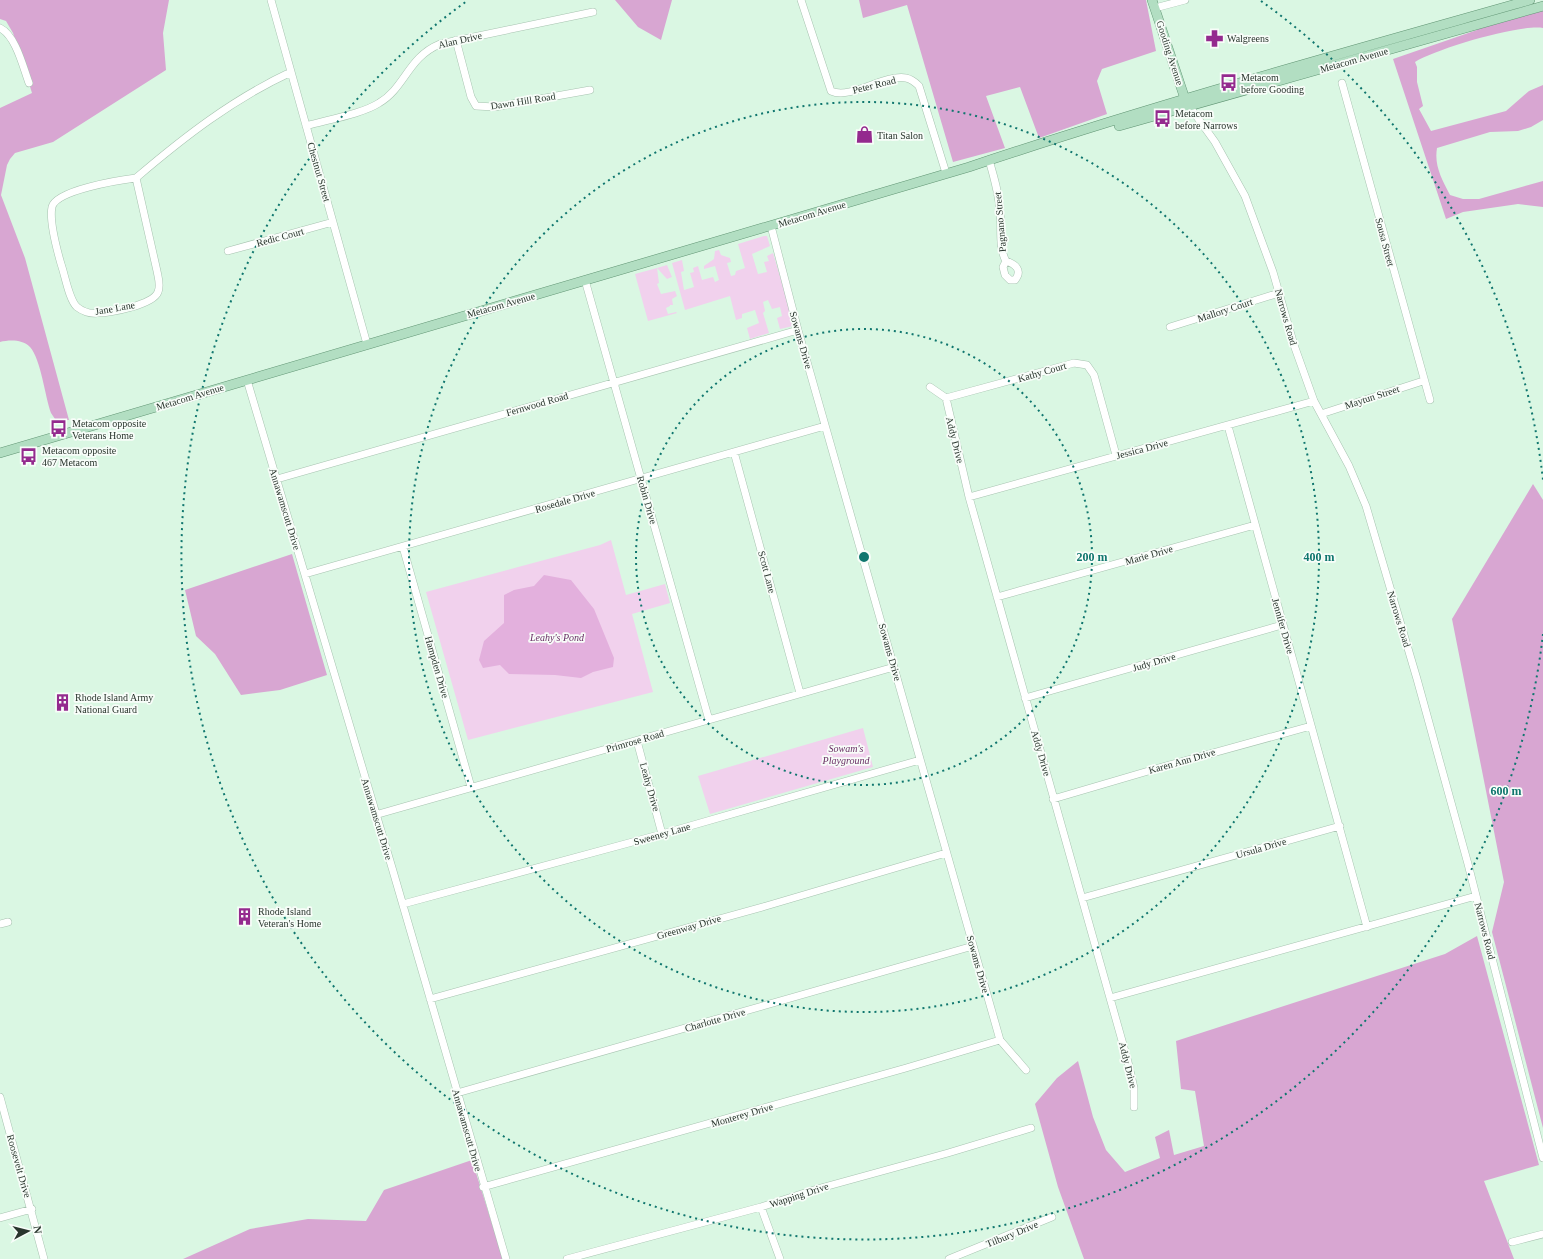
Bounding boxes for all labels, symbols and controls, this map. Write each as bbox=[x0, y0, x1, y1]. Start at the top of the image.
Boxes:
street label: Gooding Avenue bbox=[1154, 19, 1186, 87]
pharmacy icon: Walgreens bbox=[1204, 28, 1224, 48]
street label: Alan Drive bbox=[437, 29, 484, 50]
place label: Walgreens bbox=[1227, 33, 1269, 44]
street label: Metacom Avenue bbox=[1319, 45, 1390, 75]
place label: Metacom before Gooding bbox=[1241, 72, 1304, 95]
bus stop icon: Metacom before Gooding bbox=[1218, 73, 1238, 93]
street label: Peter Road bbox=[851, 74, 897, 96]
street label: Dawn Hill Road bbox=[490, 90, 556, 112]
place label: Metacom before Narrows bbox=[1175, 108, 1238, 131]
bus stop icon: Metacom before Narrows bbox=[1152, 109, 1172, 129]
shop icon: Titan Salon bbox=[854, 125, 874, 145]
place label: Titan Salon bbox=[877, 130, 923, 141]
street label: Chestnut Street bbox=[305, 141, 333, 203]
street label: Pagnano Street bbox=[992, 191, 1008, 252]
street label: Metacom Avenue bbox=[777, 198, 848, 230]
street label: Sousa Street bbox=[1373, 217, 1397, 268]
street label: Redic Court bbox=[255, 225, 305, 249]
street label: Narrows Road bbox=[1273, 288, 1299, 346]
street label: Metacom Avenue bbox=[466, 290, 537, 320]
street label: Mallory Court bbox=[1196, 296, 1254, 324]
street label: Jane Lane bbox=[94, 299, 136, 317]
street label: Sowams Drive bbox=[788, 310, 815, 370]
street label: Kathy Court bbox=[1017, 360, 1068, 384]
street label: Metacom Avenue bbox=[155, 381, 226, 413]
street label: Maytun Street bbox=[1343, 383, 1401, 411]
street label: Fernwood Road bbox=[505, 390, 569, 418]
street label: Addy Drive bbox=[944, 416, 966, 465]
place label: Metacom opposite Veterans Home bbox=[72, 418, 147, 441]
bus stop icon: Metacom opposite Veterans Home bbox=[49, 419, 69, 439]
street label: Jessica Drive bbox=[1115, 437, 1170, 461]
place label: Metacom opposite 467 Metacom bbox=[42, 445, 117, 468]
bus stop icon: Metacom opposite 467 Metacom bbox=[19, 446, 39, 466]
street label: Annawamscutt Drive bbox=[267, 467, 303, 552]
street label: Robin Drive bbox=[635, 475, 659, 526]
street label: Rosedale Drive bbox=[534, 487, 597, 515]
street label: Marie Drive bbox=[1124, 543, 1175, 567]
street label: Scott Lane bbox=[756, 550, 778, 595]
centre of rings bbox=[857, 550, 871, 564]
text: 200 m bbox=[1077, 550, 1108, 564]
text: 400 m bbox=[1304, 550, 1335, 564]
street label: Narrows Road bbox=[1385, 590, 1413, 648]
street label: Jennifer Drive bbox=[1270, 597, 1296, 656]
street label: Sowams Drive bbox=[877, 622, 904, 682]
park label: Leahy's Pond bbox=[529, 632, 585, 643]
street label: Hampden Drive bbox=[423, 635, 451, 700]
street label: Judy Drive bbox=[1131, 650, 1177, 673]
place label: Rhode Island Army National Guard bbox=[75, 692, 153, 715]
building icon: Rhode Island Army National Guard bbox=[52, 693, 72, 713]
street label: Primrose Road bbox=[605, 727, 665, 755]
street label: Addy Drive bbox=[1029, 729, 1053, 778]
park label: Sowam's Playground bbox=[822, 743, 870, 766]
street label: Karen Ann Drive bbox=[1147, 746, 1217, 776]
street label: Leahy Drive bbox=[638, 761, 662, 813]
street label: Annawamscutt Drive bbox=[359, 777, 395, 862]
text: 600 m bbox=[1491, 784, 1522, 798]
street label: Sweeney Lane bbox=[632, 820, 692, 847]
street label: Ursula Drive bbox=[1235, 835, 1288, 860]
street label: Narrows Road bbox=[1473, 902, 1497, 960]
place label: Rhode Island Veteran's Home bbox=[258, 906, 322, 929]
building icon: Rhode Island Veteran's Home bbox=[235, 907, 255, 927]
street label: Greenway Drive bbox=[656, 912, 723, 941]
street label: Sowams Drive bbox=[965, 934, 992, 994]
street label: Charlotte Drive bbox=[683, 1006, 747, 1034]
street label: Addy Drive bbox=[1117, 1041, 1139, 1090]
street label: Annawamscutt Drive bbox=[450, 1088, 484, 1173]
street label: Monterey Drive bbox=[710, 1101, 775, 1129]
street label: Roosevelt Drive bbox=[5, 1133, 33, 1199]
street label: Wapping Drive bbox=[768, 1180, 830, 1210]
north arrow bbox=[8, 1211, 48, 1251]
street label: Tilbury Drive bbox=[984, 1218, 1040, 1249]
text: N bbox=[31, 1225, 44, 1235]

